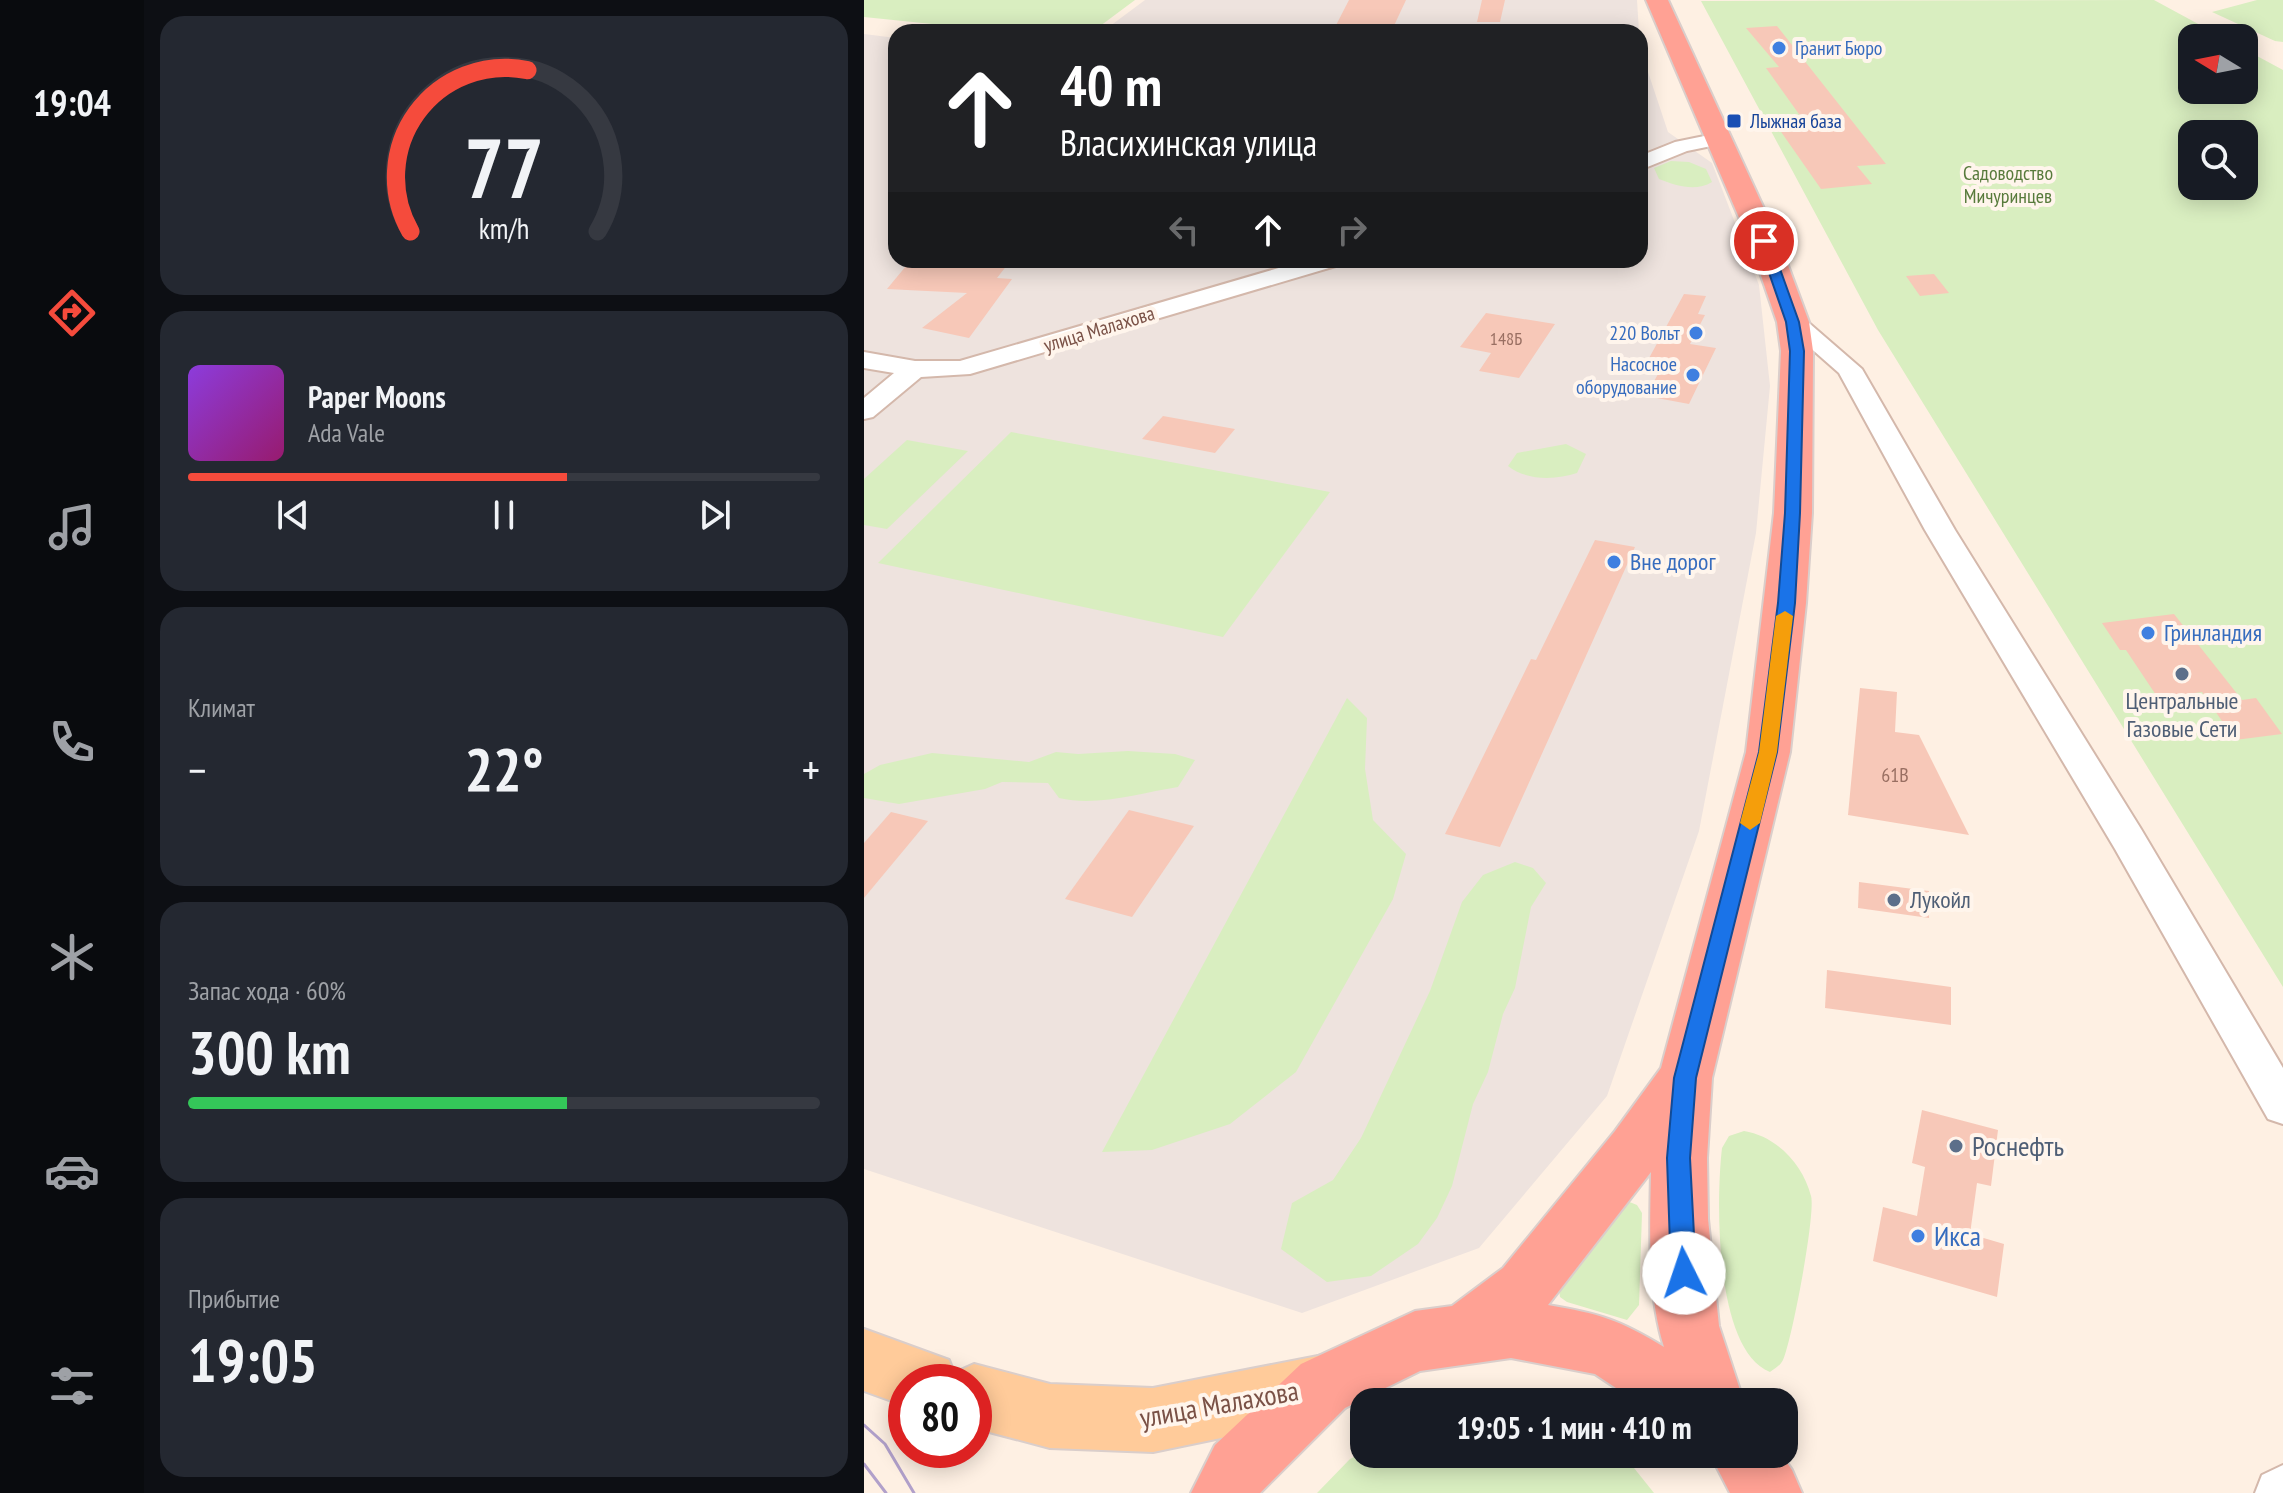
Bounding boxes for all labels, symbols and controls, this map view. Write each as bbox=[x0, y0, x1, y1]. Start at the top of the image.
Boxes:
north arrow bbox=[2178, 24, 2258, 104]
map controls bbox=[2178, 24, 2258, 200]
place label: Гранит Бюро bbox=[1795, 35, 1883, 61]
marker: Гранит Бюро bbox=[1770, 39, 1788, 57]
text: 40 m bbox=[1060, 49, 1162, 121]
icon: ahead bbox=[928, 56, 1032, 160]
text: 19:04 bbox=[33, 79, 111, 126]
place label: Лыжная база bbox=[1749, 108, 1842, 134]
text: 77 bbox=[464, 112, 544, 220]
marker: Лыжная база bbox=[1725, 112, 1743, 130]
text: Власихинская улица bbox=[1060, 119, 1317, 166]
button: search bbox=[2178, 120, 2258, 200]
park label: Садоводство Мичуринцев bbox=[1963, 160, 2053, 209]
pin bbox=[1730, 207, 1798, 275]
icon: left bbox=[1162, 208, 1206, 252]
icon: ahead bbox=[1246, 208, 1290, 252]
icon: right bbox=[1330, 208, 1374, 252]
text: km/h bbox=[479, 210, 529, 247]
icon: arrive bbox=[1742, 219, 1786, 263]
icon: directions bbox=[44, 285, 100, 341]
street label: улица Малахова bbox=[1040, 300, 1158, 358]
place label: 220 Вольт bbox=[1609, 320, 1681, 346]
marker: 220 Вольт bbox=[1687, 324, 1705, 342]
house number: 148Б bbox=[1490, 327, 1522, 350]
place label: Насосное оборудование bbox=[1576, 351, 1677, 400]
marker: Насосное оборудование bbox=[1684, 366, 1702, 384]
text: Paper Moons bbox=[308, 377, 446, 416]
text: Ada Vale bbox=[308, 416, 385, 449]
icon: previous bbox=[271, 493, 315, 537]
icon: pause bbox=[482, 493, 526, 537]
icon: next bbox=[693, 493, 737, 537]
icon: music bbox=[44, 499, 100, 555]
place label: Вне дорог bbox=[1630, 546, 1716, 577]
marker: Вне дорог bbox=[1605, 553, 1623, 571]
place label: Гринландия bbox=[2164, 617, 2262, 648]
marker: Гринландия bbox=[2139, 624, 2157, 642]
marker: Центральные Газовые Сети bbox=[2173, 665, 2191, 683]
place label: Центральные Газовые Сети bbox=[2126, 685, 2238, 744]
text: Климат bbox=[188, 691, 255, 724]
icon: phone bbox=[44, 714, 100, 770]
text: 22° bbox=[464, 730, 544, 808]
text: − bbox=[188, 741, 206, 798]
text: + bbox=[802, 741, 820, 798]
house number: 61В bbox=[1881, 762, 1909, 788]
place label: Лукойл bbox=[1909, 884, 1971, 915]
marker: Лукойл bbox=[1885, 891, 1903, 909]
icon: climate bbox=[44, 929, 100, 985]
text: Запас хода · 60% bbox=[188, 974, 346, 1007]
text: 300 km bbox=[188, 1013, 351, 1091]
place label: Роснефть bbox=[1972, 1127, 2064, 1164]
marker: Роснефть bbox=[1947, 1137, 1965, 1155]
icon: car bbox=[44, 1143, 100, 1199]
place label: Икса bbox=[1934, 1217, 1981, 1254]
marker: Икса bbox=[1909, 1227, 1927, 1245]
position arrow bbox=[1642, 1231, 1726, 1315]
text: Прибытие bbox=[188, 1282, 280, 1315]
text: 19:05 bbox=[188, 1321, 318, 1399]
icon: filters bbox=[44, 1358, 100, 1414]
speed limit sign: 80 bbox=[888, 1364, 992, 1468]
street label: улица Малахова bbox=[1137, 1371, 1301, 1436]
text: 19:05 · 1 мин · 410 m bbox=[1456, 1408, 1692, 1447]

